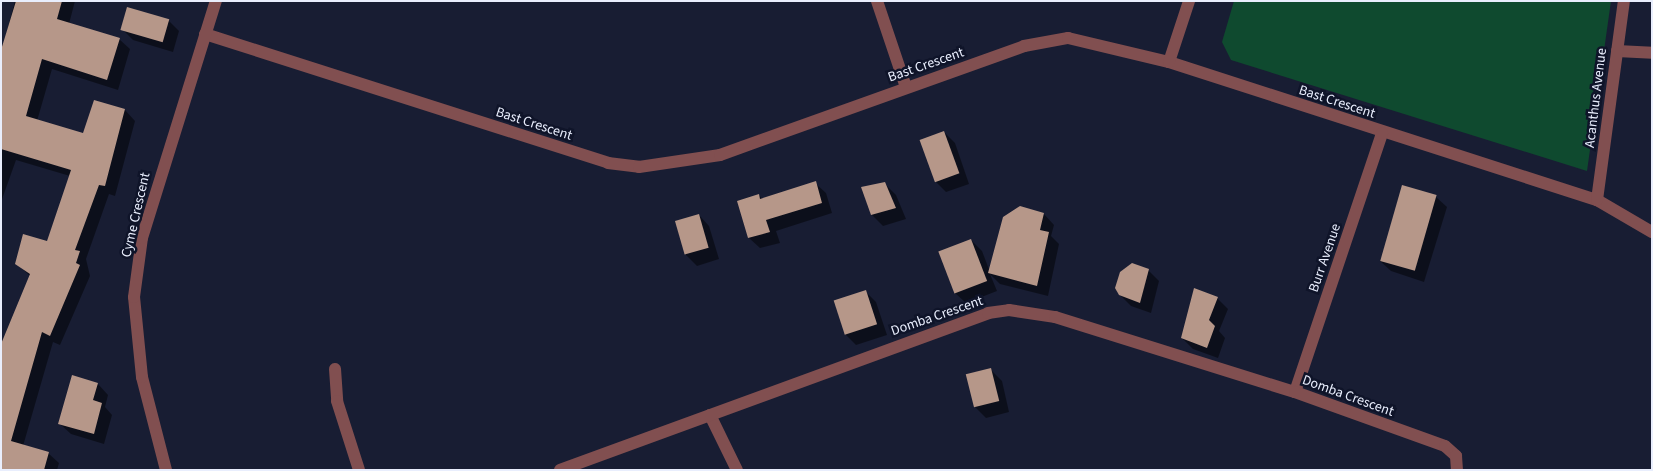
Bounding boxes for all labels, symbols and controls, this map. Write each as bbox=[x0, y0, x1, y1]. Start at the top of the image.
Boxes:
street label: Bast Crescent bbox=[886, 44, 966, 86]
street label: Acanthus Avenue bbox=[1582, 47, 1610, 149]
street label: Bast Crescent bbox=[1297, 82, 1377, 122]
street label: Bast Crescent bbox=[494, 104, 574, 144]
street label: Cyme Crescent bbox=[118, 171, 154, 259]
street label: Burr Avenue bbox=[1305, 221, 1345, 295]
street label: Domba Crescent bbox=[889, 292, 985, 340]
street label: Domba Crescent bbox=[1300, 372, 1396, 420]

